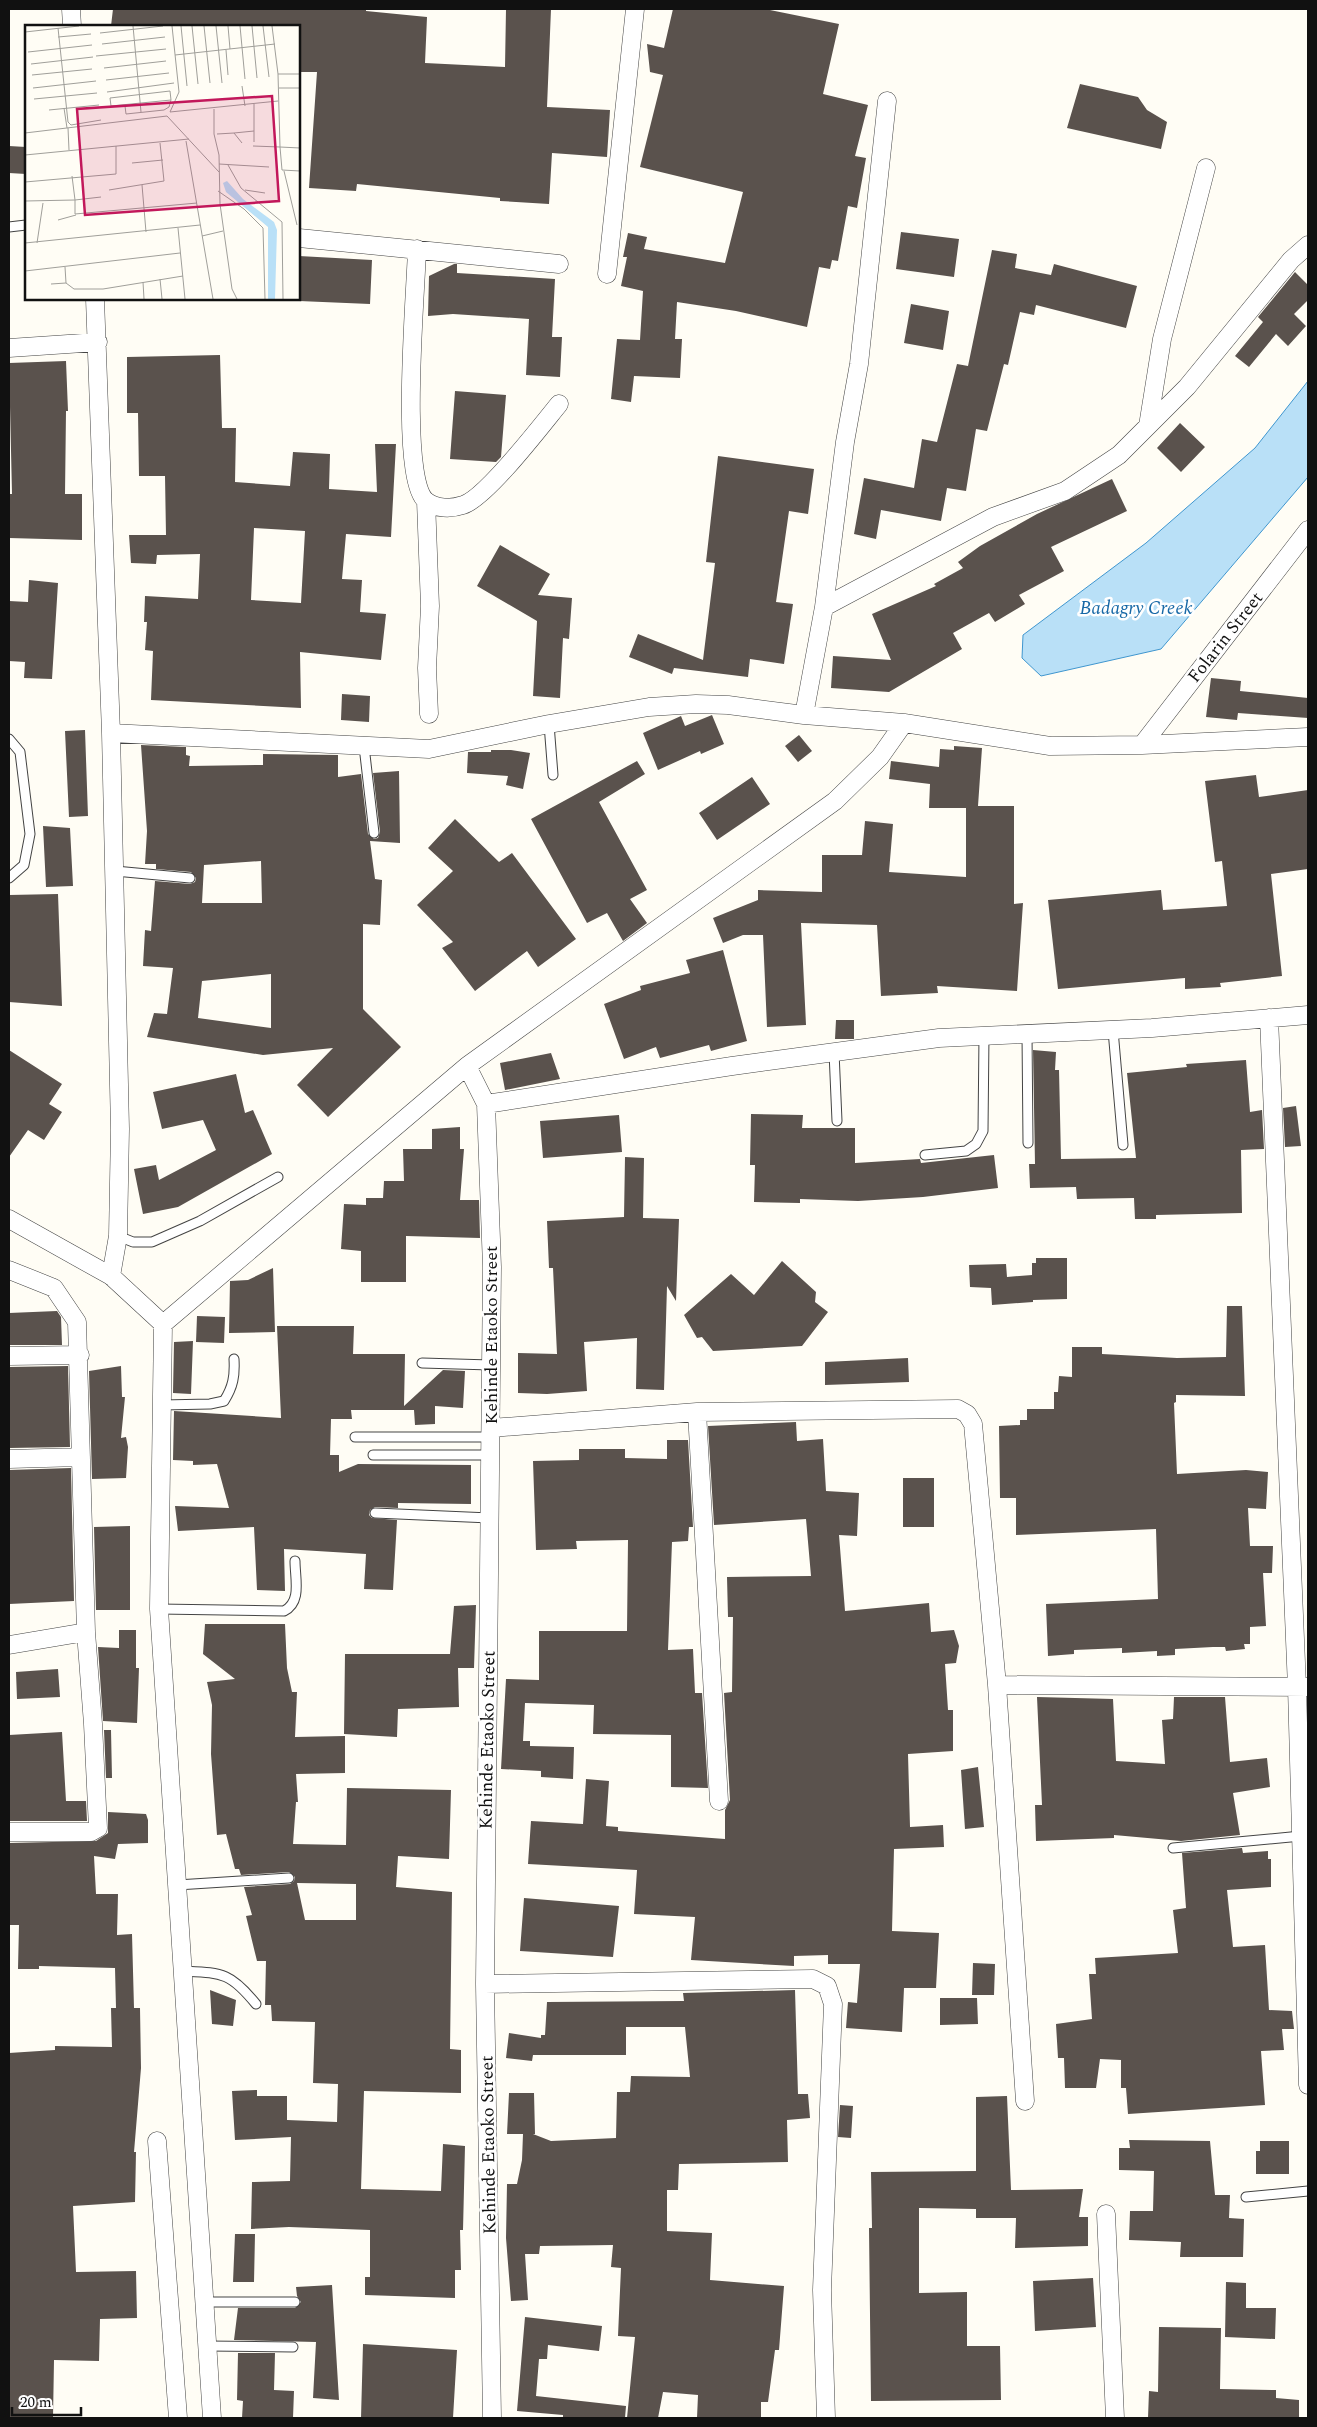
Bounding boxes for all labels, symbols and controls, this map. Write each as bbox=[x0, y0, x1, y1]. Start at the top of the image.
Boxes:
inset map bbox=[25, 25, 300, 300]
street label: Folarin Street bbox=[1181, 586, 1270, 689]
water label: Badagry Creek bbox=[1079, 594, 1193, 623]
street label: Kehinde Etaoko Street bbox=[478, 1246, 505, 1424]
street label: Kehinde Etaoko Street bbox=[472, 1650, 503, 1830]
street label: Kehinde Etaoko Street bbox=[473, 2055, 504, 2235]
scale bar bbox=[12, 2384, 81, 2416]
text: 20 m bbox=[20, 2391, 52, 2414]

